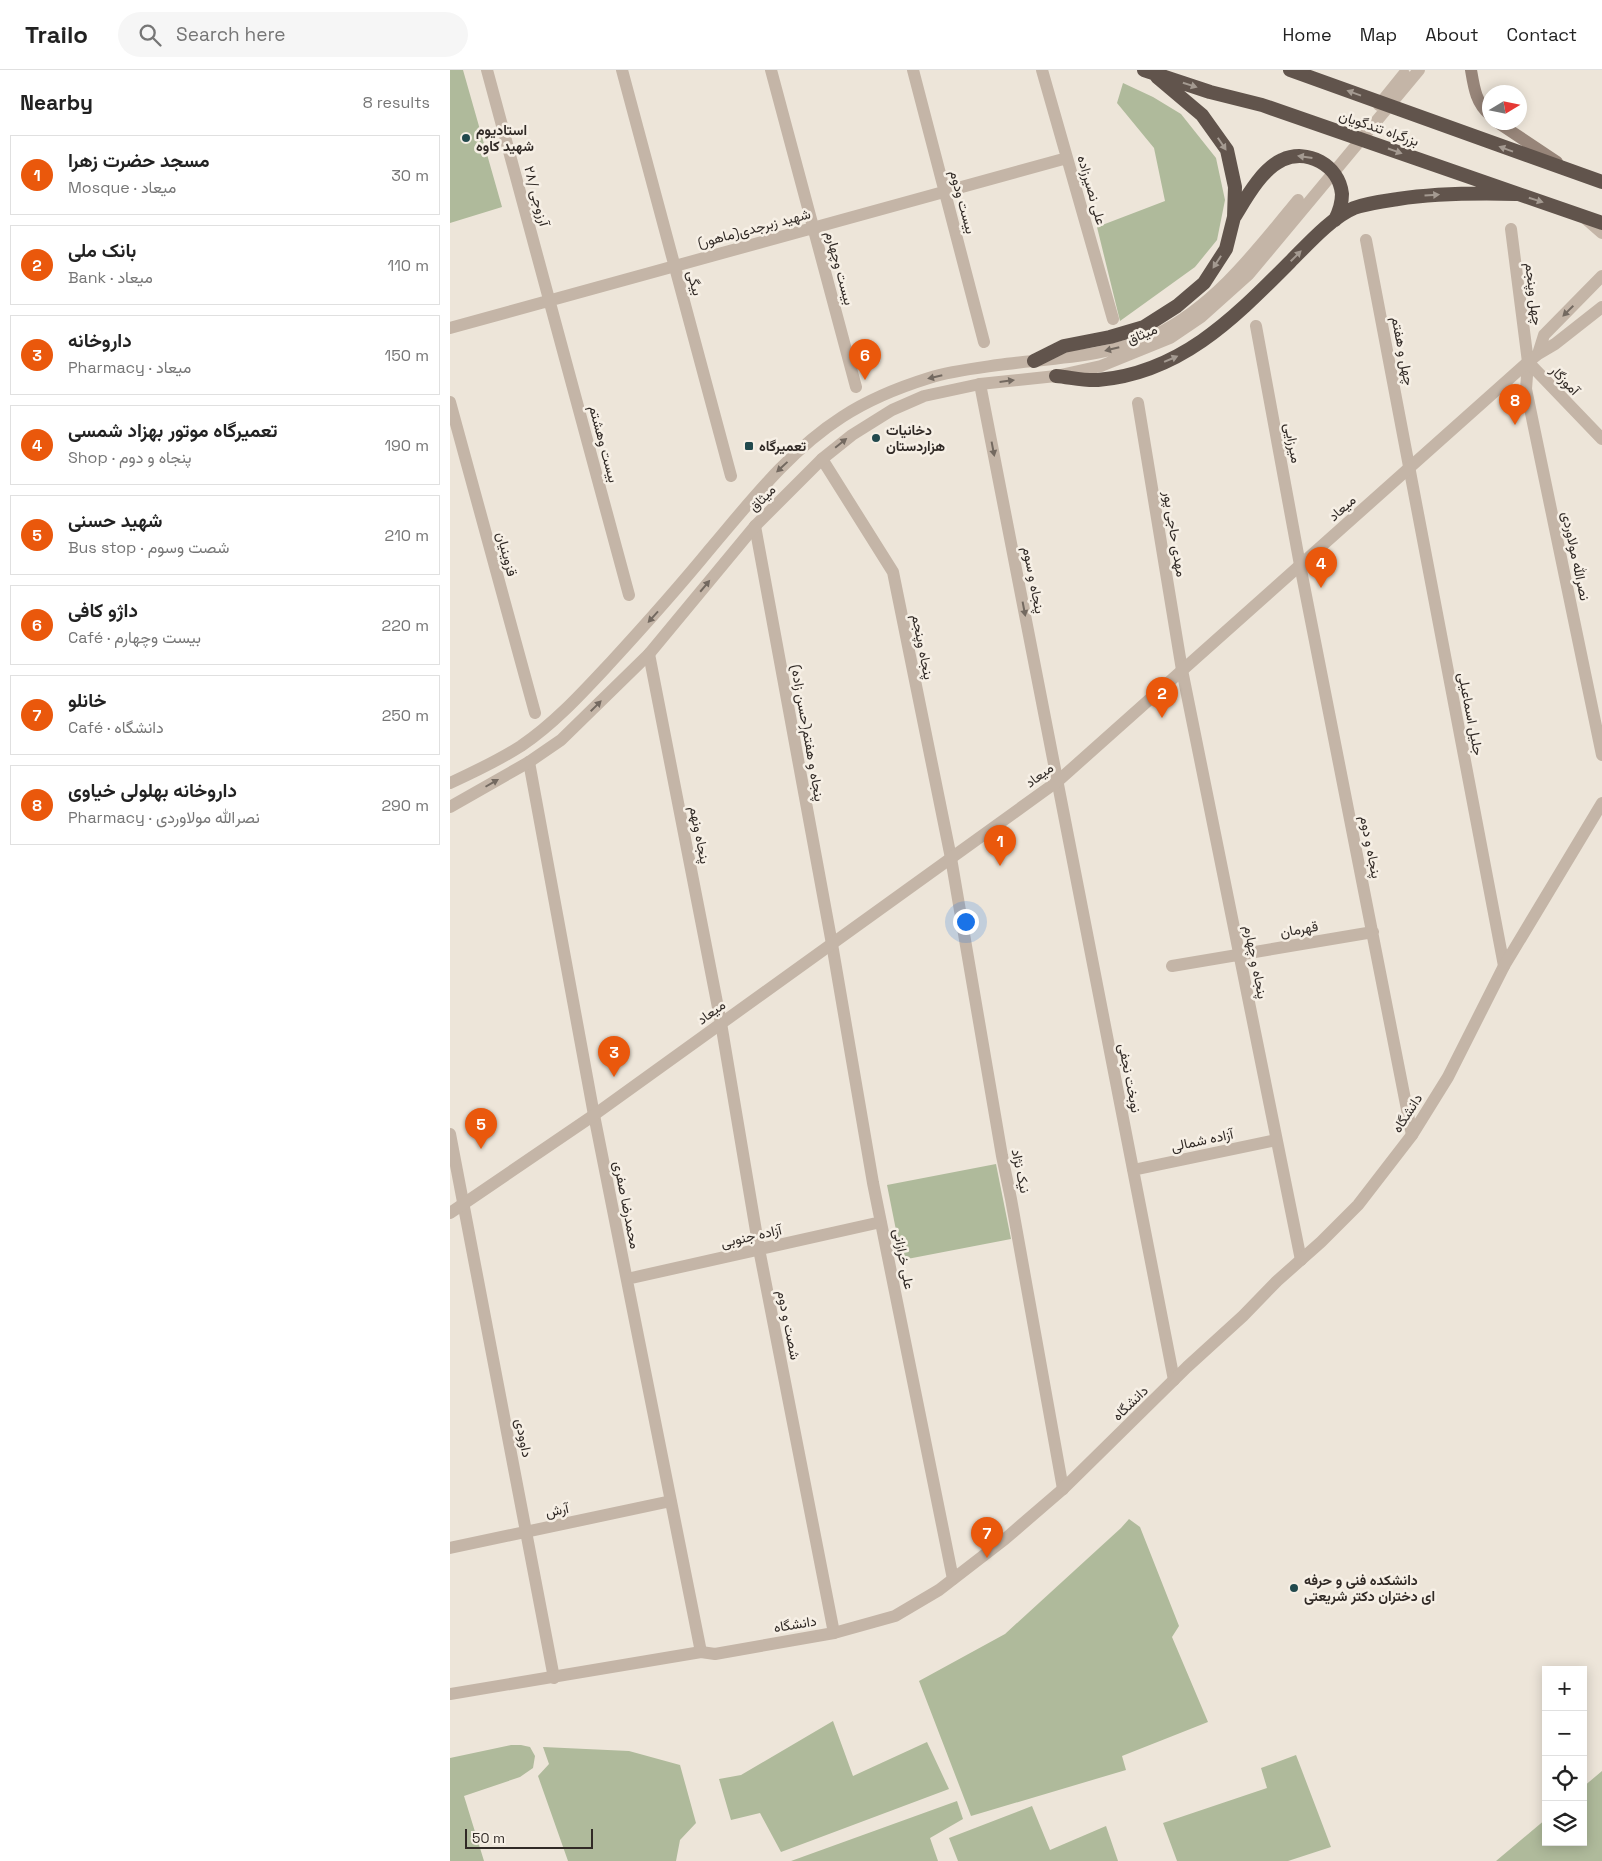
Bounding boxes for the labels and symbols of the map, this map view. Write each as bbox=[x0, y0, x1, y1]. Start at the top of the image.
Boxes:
one-way arrow bbox=[1183, 82, 1198, 90]
north arrow bbox=[1482, 85, 1527, 130]
one-way arrow bbox=[1346, 89, 1361, 97]
street label: بزرگراه تندگویان bbox=[1337, 106, 1421, 150]
place label: استادیوم شهید کاوه bbox=[476, 121, 534, 155]
marker: استادیوم شهید کاوه bbox=[460, 132, 472, 144]
one-way arrow bbox=[1217, 137, 1227, 151]
one-way arrow bbox=[1499, 145, 1514, 152]
one-way arrow bbox=[1388, 147, 1403, 155]
street label: علی نصیرزاده bbox=[1073, 153, 1111, 227]
one-way arrow bbox=[1297, 153, 1313, 161]
street label: آرزوجی /۲۸ bbox=[520, 164, 554, 230]
street label: بیست ودوم bbox=[946, 168, 980, 236]
one-way arrow bbox=[1424, 191, 1440, 199]
one-way arrow bbox=[1529, 196, 1544, 204]
street label: شهید زبرجدی(ماهور) bbox=[696, 204, 812, 252]
street label: بیست وچهارم bbox=[821, 229, 859, 307]
one-way arrow bbox=[1290, 250, 1302, 262]
one-way arrow bbox=[1213, 255, 1222, 269]
street label: چهل وپنجم bbox=[1520, 262, 1547, 327]
street label: بیگی bbox=[683, 268, 707, 298]
one-way arrow bbox=[1562, 305, 1574, 317]
street label: چهل و هفتم bbox=[1387, 315, 1418, 387]
street label: میثاق bbox=[1124, 320, 1160, 348]
pin: 6 bbox=[849, 339, 881, 380]
one-way arrow bbox=[1105, 345, 1120, 353]
one-way arrow bbox=[1164, 355, 1178, 363]
street label: آموزگار bbox=[1546, 360, 1585, 400]
one-way arrow bbox=[927, 373, 942, 381]
one-way arrow bbox=[999, 377, 1015, 385]
pin: 8 bbox=[1499, 384, 1531, 425]
street label: بیست وهشتم bbox=[585, 403, 623, 485]
place label: دخانیات هزاردستان bbox=[886, 421, 945, 455]
street label: میرزایی bbox=[1280, 421, 1306, 465]
marker: دخانیات هزاردستان bbox=[870, 432, 882, 444]
place label: تعمیرگاه bbox=[759, 437, 807, 455]
one-way arrow bbox=[834, 438, 847, 449]
marker: تعمیرگاه bbox=[743, 440, 755, 452]
one-way arrow bbox=[989, 442, 997, 457]
one-way arrow bbox=[776, 461, 788, 473]
street label: میثاق bbox=[745, 481, 779, 515]
street label: مهدی حاجی پور bbox=[1158, 489, 1191, 578]
street label: میعاد bbox=[1324, 491, 1360, 525]
street label: نصرالله مولاوردی bbox=[1558, 510, 1594, 602]
street label: قزوینیان bbox=[492, 530, 522, 578]
street label: پنجاه و سوم bbox=[1018, 545, 1049, 615]
pin: 4 bbox=[1305, 547, 1337, 588]
one-way arrow bbox=[699, 581, 711, 593]
one-way arrow bbox=[1021, 601, 1029, 617]
one-way arrow bbox=[647, 610, 659, 622]
street label: پنجاه وپنجم bbox=[907, 613, 938, 681]
street label: (حسن زاده)پنجاه و هفتم bbox=[786, 663, 829, 803]
street label: جلیل اسماعیلی bbox=[1454, 671, 1488, 757]
pin: 2 bbox=[1146, 677, 1178, 718]
one-way arrow bbox=[589, 700, 601, 712]
street label: میعاد bbox=[1021, 759, 1057, 791]
one-way arrow bbox=[486, 778, 499, 787]
street label: پنجاه ونهم bbox=[685, 805, 714, 866]
street label: پنجاه و دوم bbox=[1355, 814, 1386, 880]
pin: 1 bbox=[984, 825, 1016, 866]
your location bbox=[953, 909, 979, 935]
street label: قهرمان bbox=[1279, 917, 1319, 941]
street label: پنجاه و چهارم bbox=[1239, 924, 1272, 1000]
street label: میعاد bbox=[693, 996, 729, 1028]
pin: 3 bbox=[598, 1036, 630, 1077]
street label: نوبخت نجفی bbox=[1114, 1042, 1146, 1114]
street label: دانشگاه bbox=[1388, 1090, 1426, 1136]
pin: 5 bbox=[465, 1108, 497, 1149]
street label: آزاده شمالی bbox=[1169, 1124, 1236, 1155]
street label: نیک نژاد bbox=[1008, 1147, 1034, 1195]
street label: محمدرضا صفری bbox=[610, 1160, 644, 1250]
street label: آزاده جنوبی bbox=[719, 1220, 785, 1252]
street label: علی خرازانی bbox=[889, 1227, 919, 1291]
street label: شصت و دوم bbox=[773, 1289, 805, 1361]
street label: دانشگاه bbox=[1108, 1381, 1152, 1424]
street label: داوودی bbox=[511, 1417, 537, 1459]
street label: آرش bbox=[544, 1498, 572, 1521]
pin: 7 bbox=[971, 1517, 1003, 1558]
place label: دانشکده فنی و حرفه ای دختران دکتر شریعتی bbox=[1304, 1571, 1435, 1605]
marker: دانشکده فنی و حرفه ای دختران دکتر شریعتی bbox=[1288, 1582, 1300, 1594]
street label: دانشگاه bbox=[772, 1612, 818, 1636]
scale bar bbox=[465, 1826, 592, 1849]

